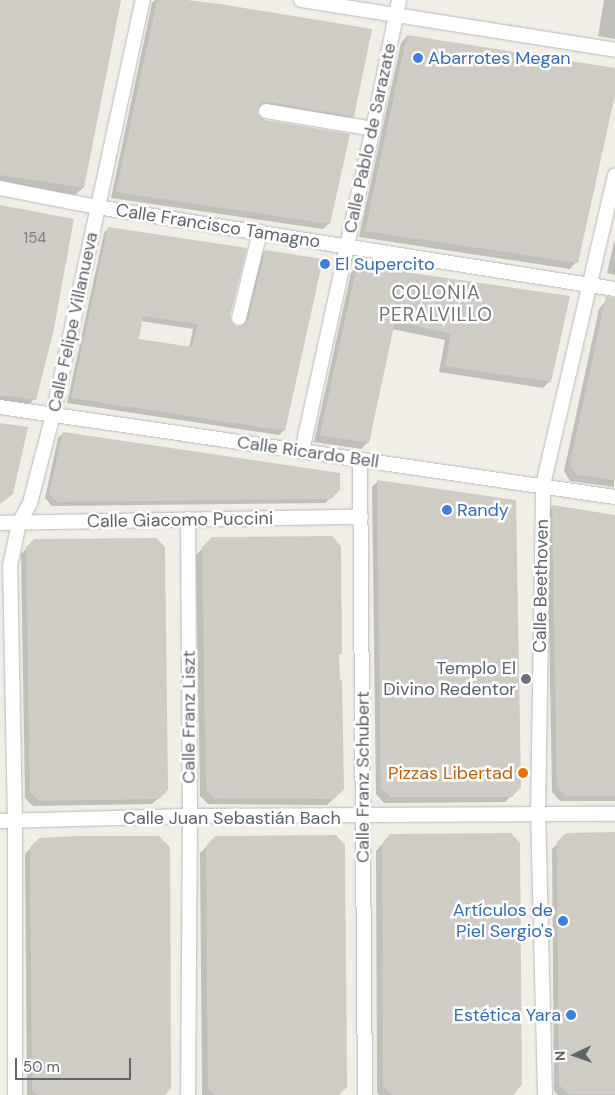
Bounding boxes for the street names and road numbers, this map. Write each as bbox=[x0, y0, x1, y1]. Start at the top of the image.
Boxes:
street label: Calle Pablo de Sarazate bbox=[339, 41, 401, 235]
street label: Calle Francisco Tamagno bbox=[114, 199, 322, 253]
street label: Calle Felipe Villanueva bbox=[43, 230, 103, 414]
street label: Calle Ricardo Bell bbox=[236, 431, 380, 473]
street label: Calle Giacomo Puccini bbox=[87, 508, 273, 532]
street label: Calle Beethoven bbox=[529, 519, 553, 653]
street label: Calle Franz Liszt bbox=[178, 650, 200, 784]
street label: Calle Franz Schubert bbox=[352, 691, 374, 863]
street label: Calle Juan Sebastián Bach bbox=[123, 807, 341, 829]

